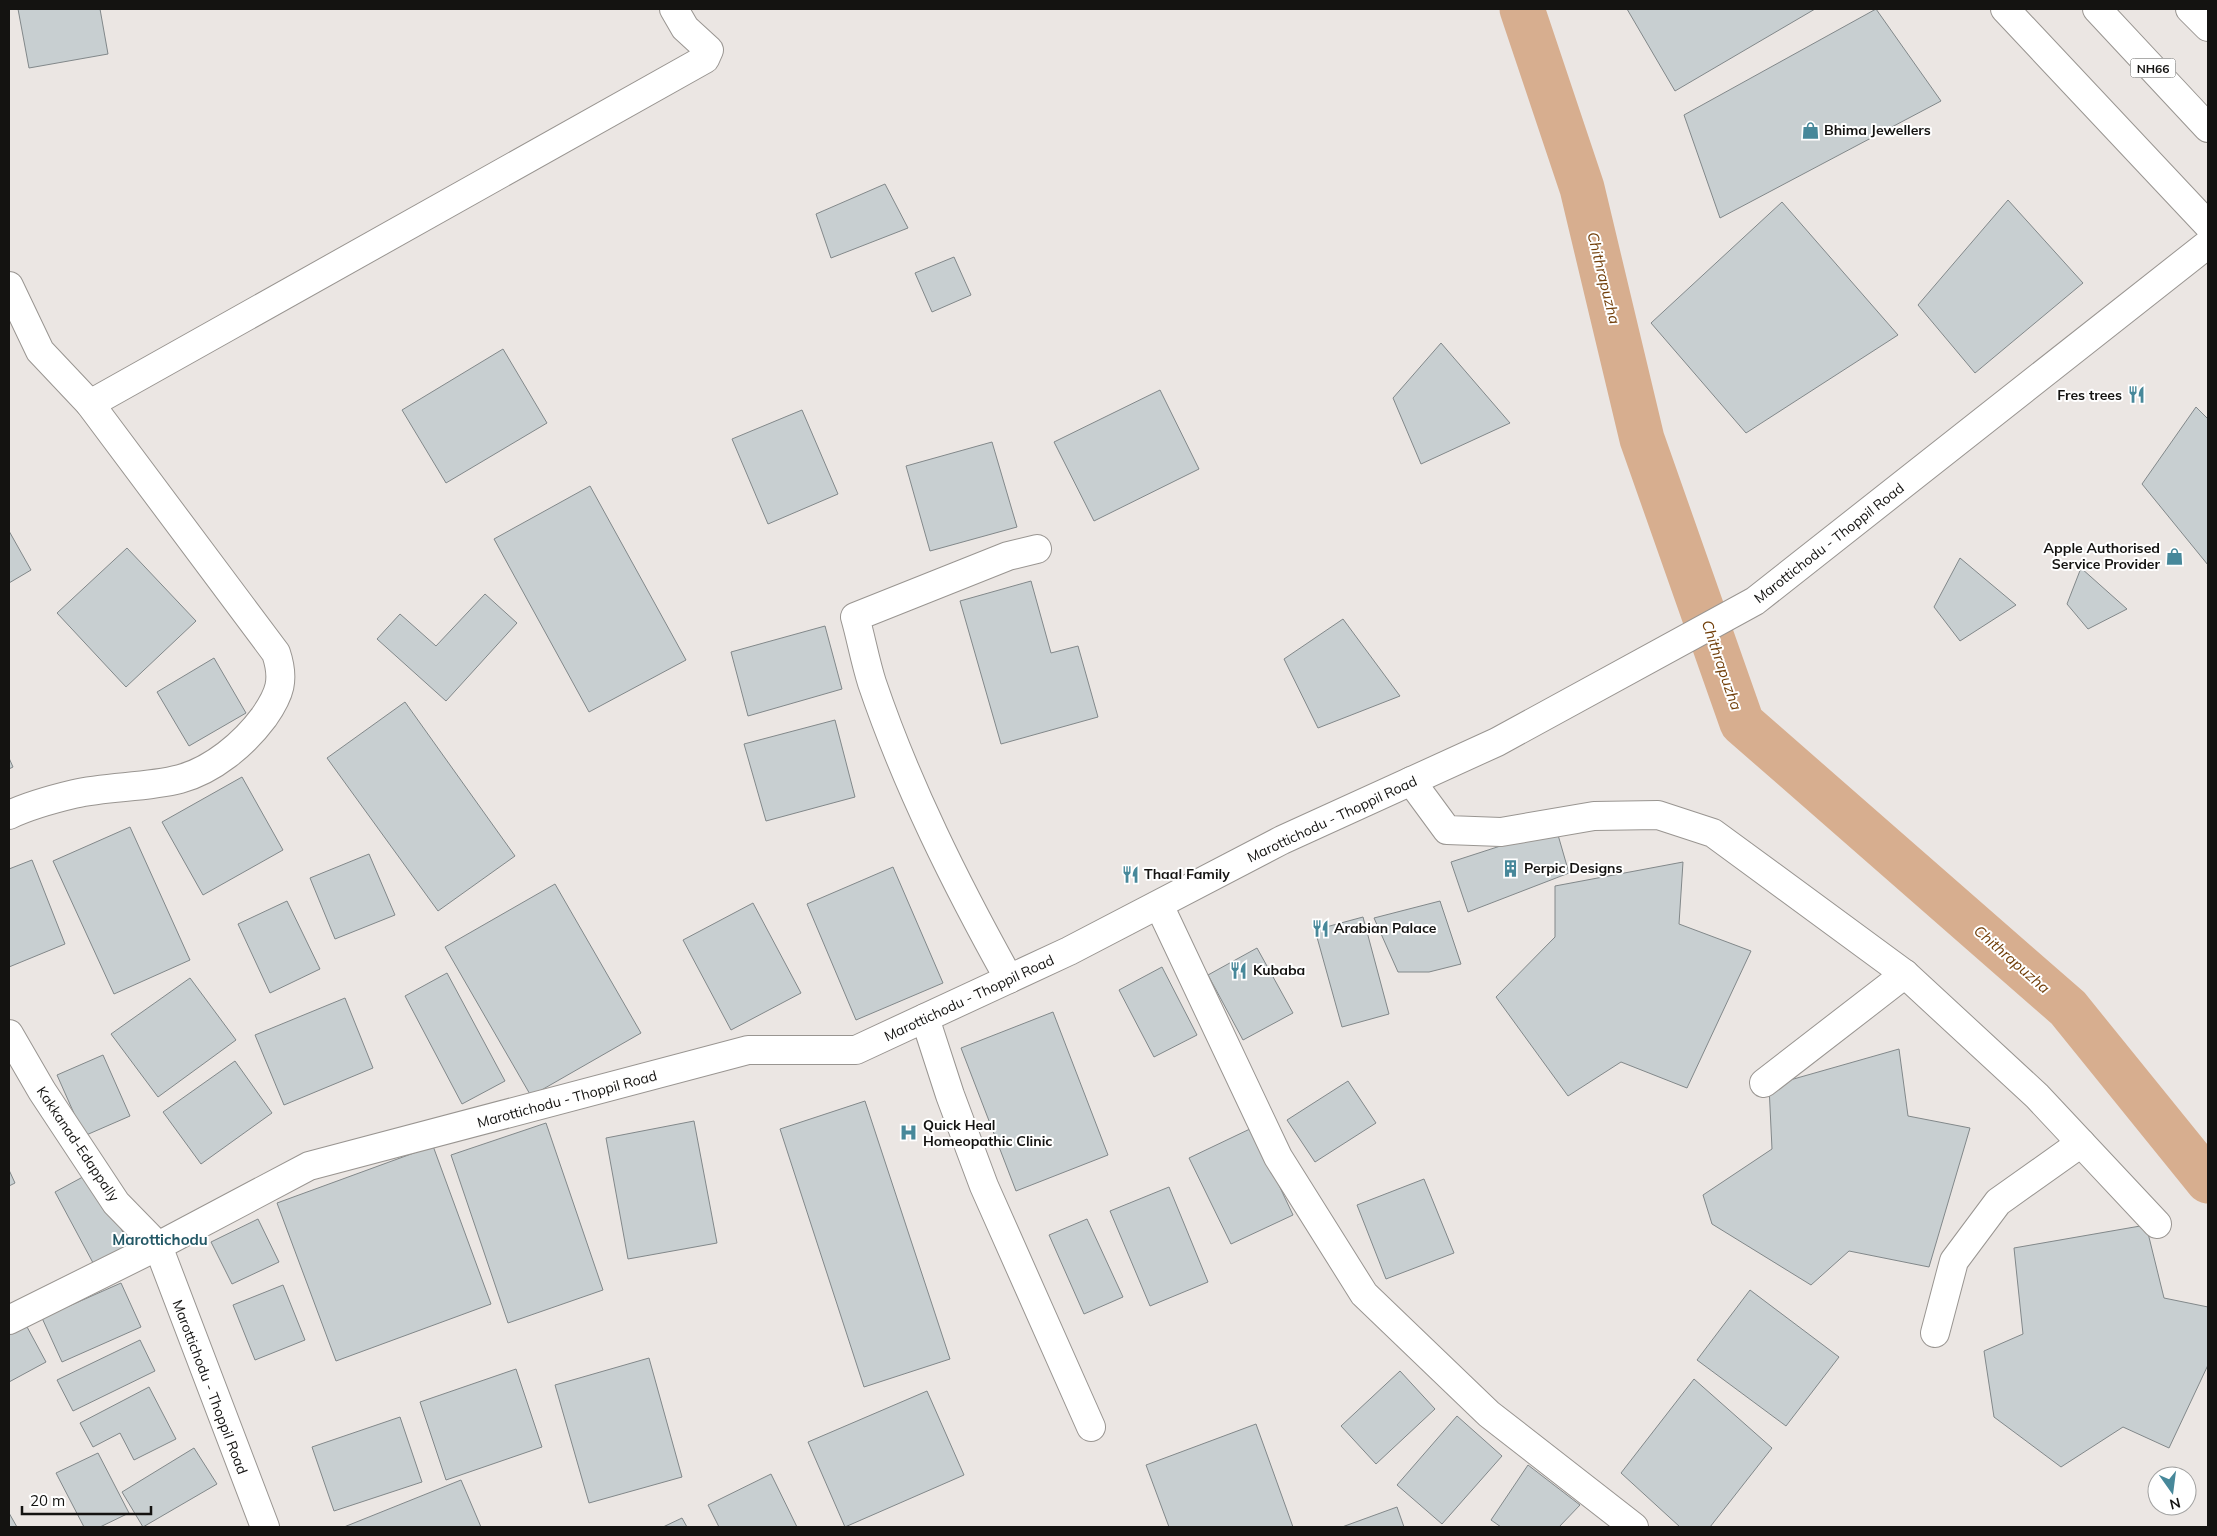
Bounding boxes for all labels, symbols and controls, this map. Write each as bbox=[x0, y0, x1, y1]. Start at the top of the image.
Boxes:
road number: NH66 bbox=[2130, 58, 2176, 78]
shop icon: Bhima Jewellers bbox=[1800, 120, 1820, 140]
place label: Bhima Jewellers bbox=[1824, 121, 1931, 139]
water label: Chithrapuzha bbox=[1583, 230, 1625, 326]
restaurant icon: Fres trees bbox=[2126, 385, 2146, 405]
place label: Fres trees bbox=[2057, 386, 2122, 404]
street label: Marottichodu - Thoppil Road bbox=[1750, 479, 1908, 607]
place label: Apple Authorised Service Provider bbox=[2044, 539, 2160, 573]
shop icon: Apple Authorised Service Provider bbox=[2164, 546, 2184, 566]
water label: Chithrapuzha bbox=[1698, 617, 1746, 713]
street label: Marottichodu - Thoppil Road bbox=[1244, 772, 1420, 866]
building icon: Perpic Designs bbox=[1500, 858, 1520, 878]
place label: Perpic Designs bbox=[1524, 859, 1623, 877]
restaurant icon: Thaal Family bbox=[1120, 864, 1140, 884]
place label: Thaal Family bbox=[1144, 865, 1230, 883]
restaurant icon: Arabian Palace bbox=[1310, 918, 1330, 938]
place label: Arabian Palace bbox=[1334, 919, 1437, 937]
water label: Chithrapuzha bbox=[1970, 921, 2054, 997]
street label: Marottichodu - Thoppil Road bbox=[881, 951, 1057, 1045]
restaurant icon: Kubaba bbox=[1229, 960, 1249, 980]
place label: Kubaba bbox=[1253, 961, 1305, 979]
street label: Marottichodu - Thoppil Road bbox=[475, 1066, 659, 1132]
street label: Kakkanad-Edappally bbox=[33, 1083, 124, 1206]
place label: Quick Heal Homeopathic Clinic bbox=[923, 1116, 1052, 1150]
hospital icon: Quick Heal Homeopathic Clinic bbox=[899, 1123, 919, 1143]
district label: Marottichodu bbox=[112, 1230, 208, 1249]
street label: Marottichodu - Thoppil Road bbox=[168, 1297, 252, 1477]
north arrow bbox=[2147, 1466, 2197, 1516]
scale bar bbox=[22, 1484, 151, 1516]
text: 20 m bbox=[30, 1491, 65, 1510]
text: N bbox=[2168, 1494, 2182, 1514]

